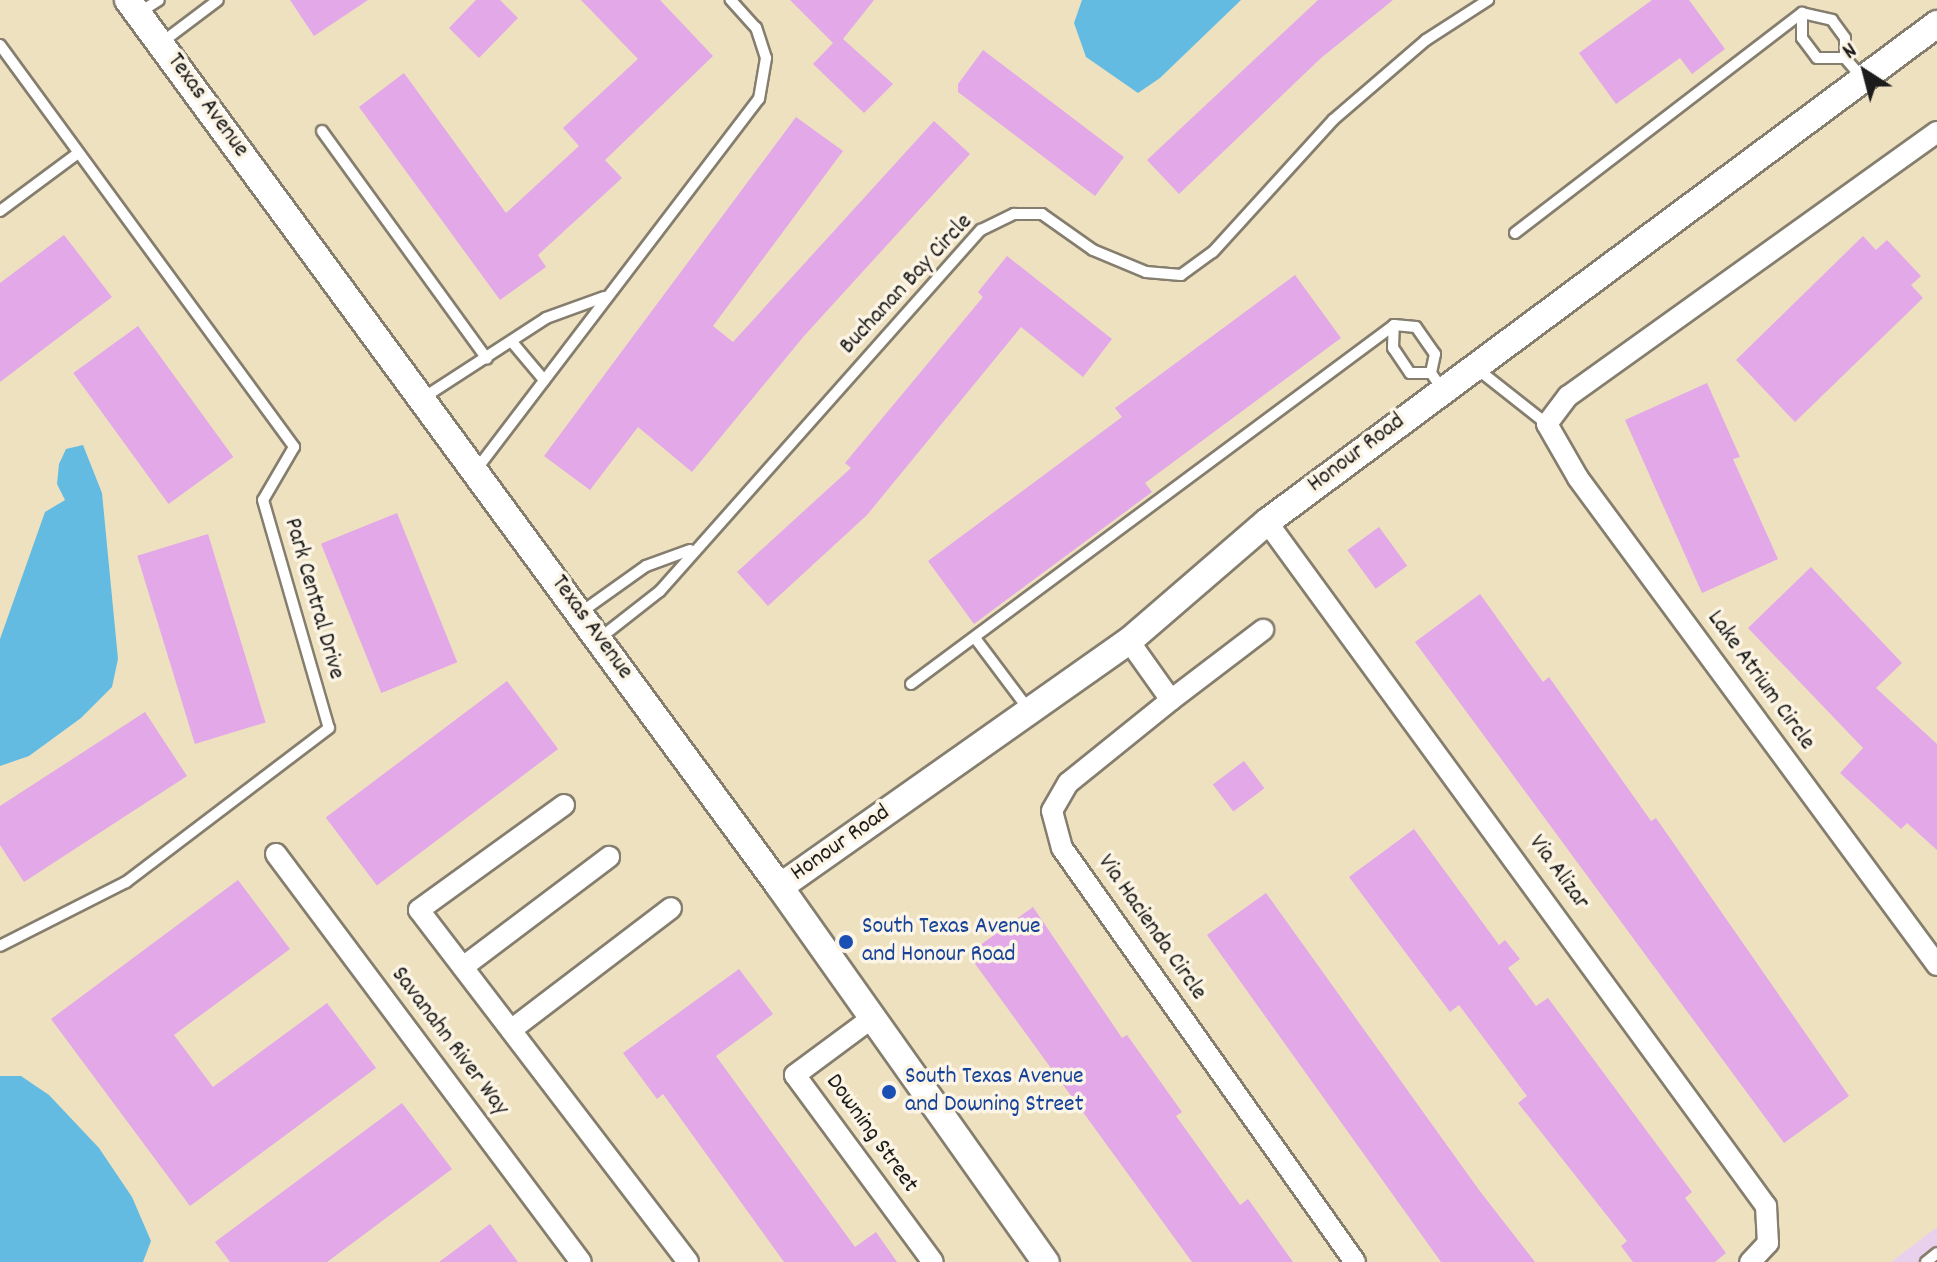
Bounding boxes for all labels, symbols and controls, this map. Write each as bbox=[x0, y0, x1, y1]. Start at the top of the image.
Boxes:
north arrow bbox=[1825, 32, 1905, 112]
text: N bbox=[1837, 36, 1864, 68]
street label: Texas Avenue bbox=[160, 48, 254, 164]
street label: Buchanan Bay Circle bbox=[835, 209, 979, 361]
street label: Honour Road bbox=[1303, 408, 1411, 500]
street label: Park Central Drive bbox=[276, 515, 350, 683]
street label: Texas Avenue bbox=[544, 570, 638, 686]
street label: Lake Atrium Circle bbox=[1700, 606, 1820, 756]
street label: Honour Road bbox=[786, 799, 896, 889]
street label: Via Alizar bbox=[1521, 830, 1595, 916]
street label: Via Hacienda Circle bbox=[1090, 850, 1212, 1006]
place label: South Texas Avenue and Honour Road bbox=[862, 914, 1041, 970]
marker: South Texas Avenue and Honour Road bbox=[837, 933, 855, 951]
street label: Savanahn River Way bbox=[384, 962, 514, 1122]
place label: South Texas Avenue and Downing Street bbox=[905, 1064, 1084, 1120]
street label: Downing Street bbox=[818, 1069, 924, 1199]
marker: South Texas Avenue and Downing Street bbox=[880, 1083, 898, 1101]

